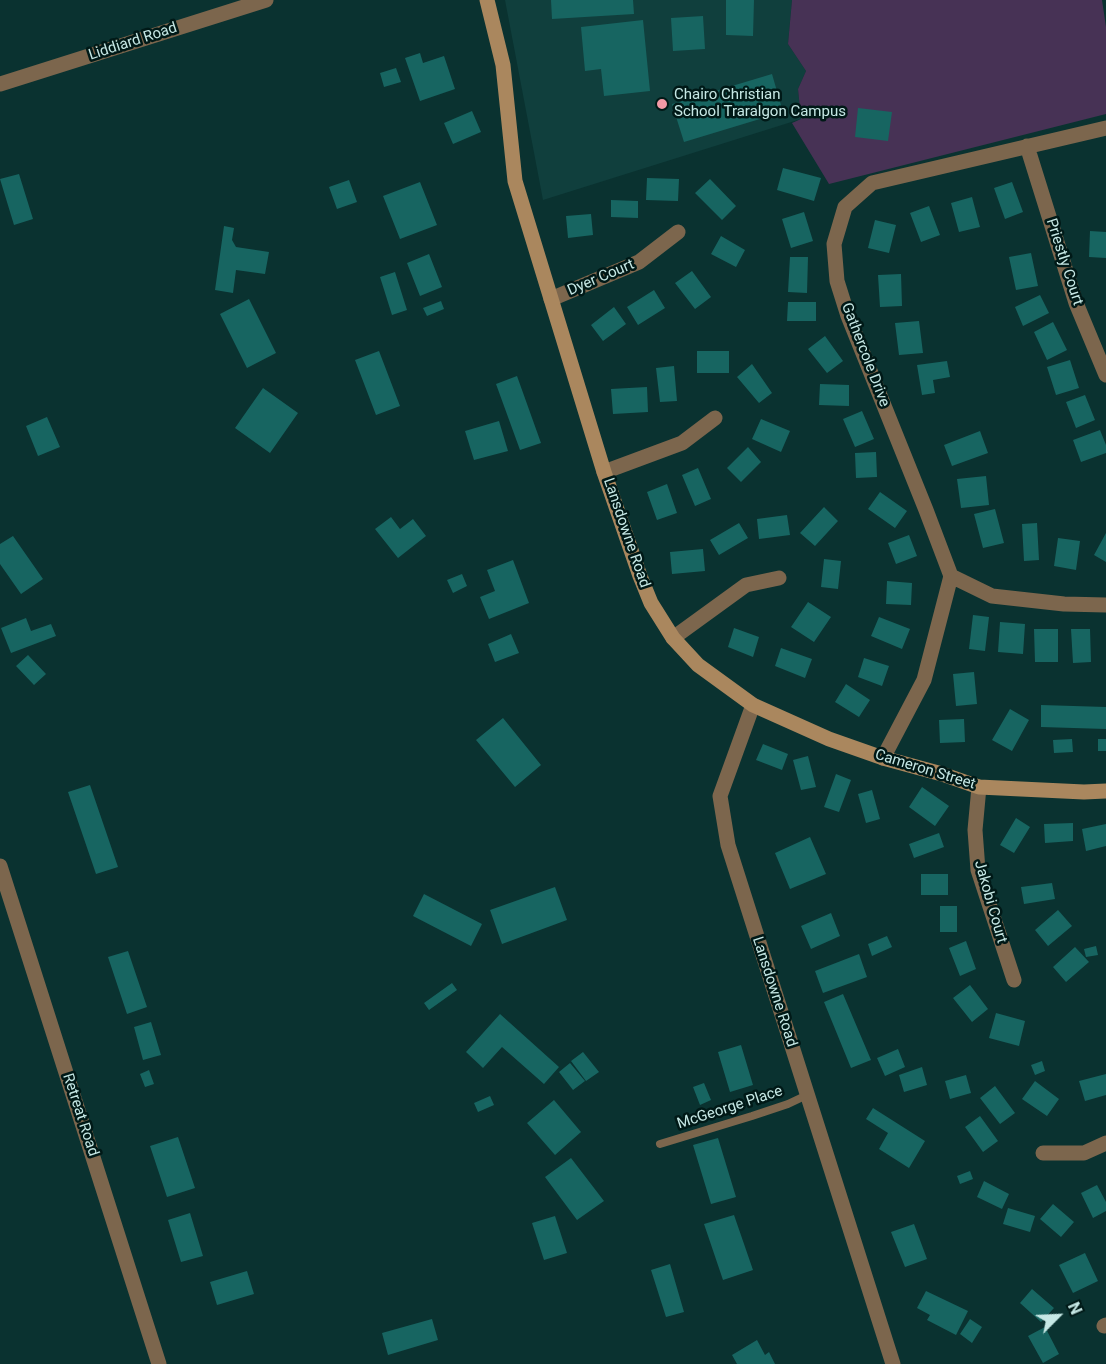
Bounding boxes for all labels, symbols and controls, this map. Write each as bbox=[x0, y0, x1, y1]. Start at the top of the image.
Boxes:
street label: Liddiard Road bbox=[86, 19, 180, 65]
place label: Chairo Christian School Traralgon Campus bbox=[674, 86, 846, 121]
marker: Chairo Christian School Traralgon Campus bbox=[655, 97, 669, 111]
street label: Priestly Court bbox=[1042, 216, 1086, 308]
street label: Dyer Court bbox=[565, 256, 637, 300]
street label: Gathercole Drive bbox=[837, 300, 893, 410]
street label: Lansdowne Road bbox=[599, 476, 653, 590]
street label: Cameron Street bbox=[873, 746, 977, 794]
street label: Jakobi Court bbox=[970, 859, 1010, 945]
street label: Lansdowne Road bbox=[748, 935, 800, 1049]
street label: Retreat Road bbox=[58, 1071, 102, 1159]
street label: McGeorge Place bbox=[675, 1082, 785, 1134]
north arrow bbox=[1028, 1286, 1088, 1346]
text: N bbox=[1064, 1299, 1086, 1317]

